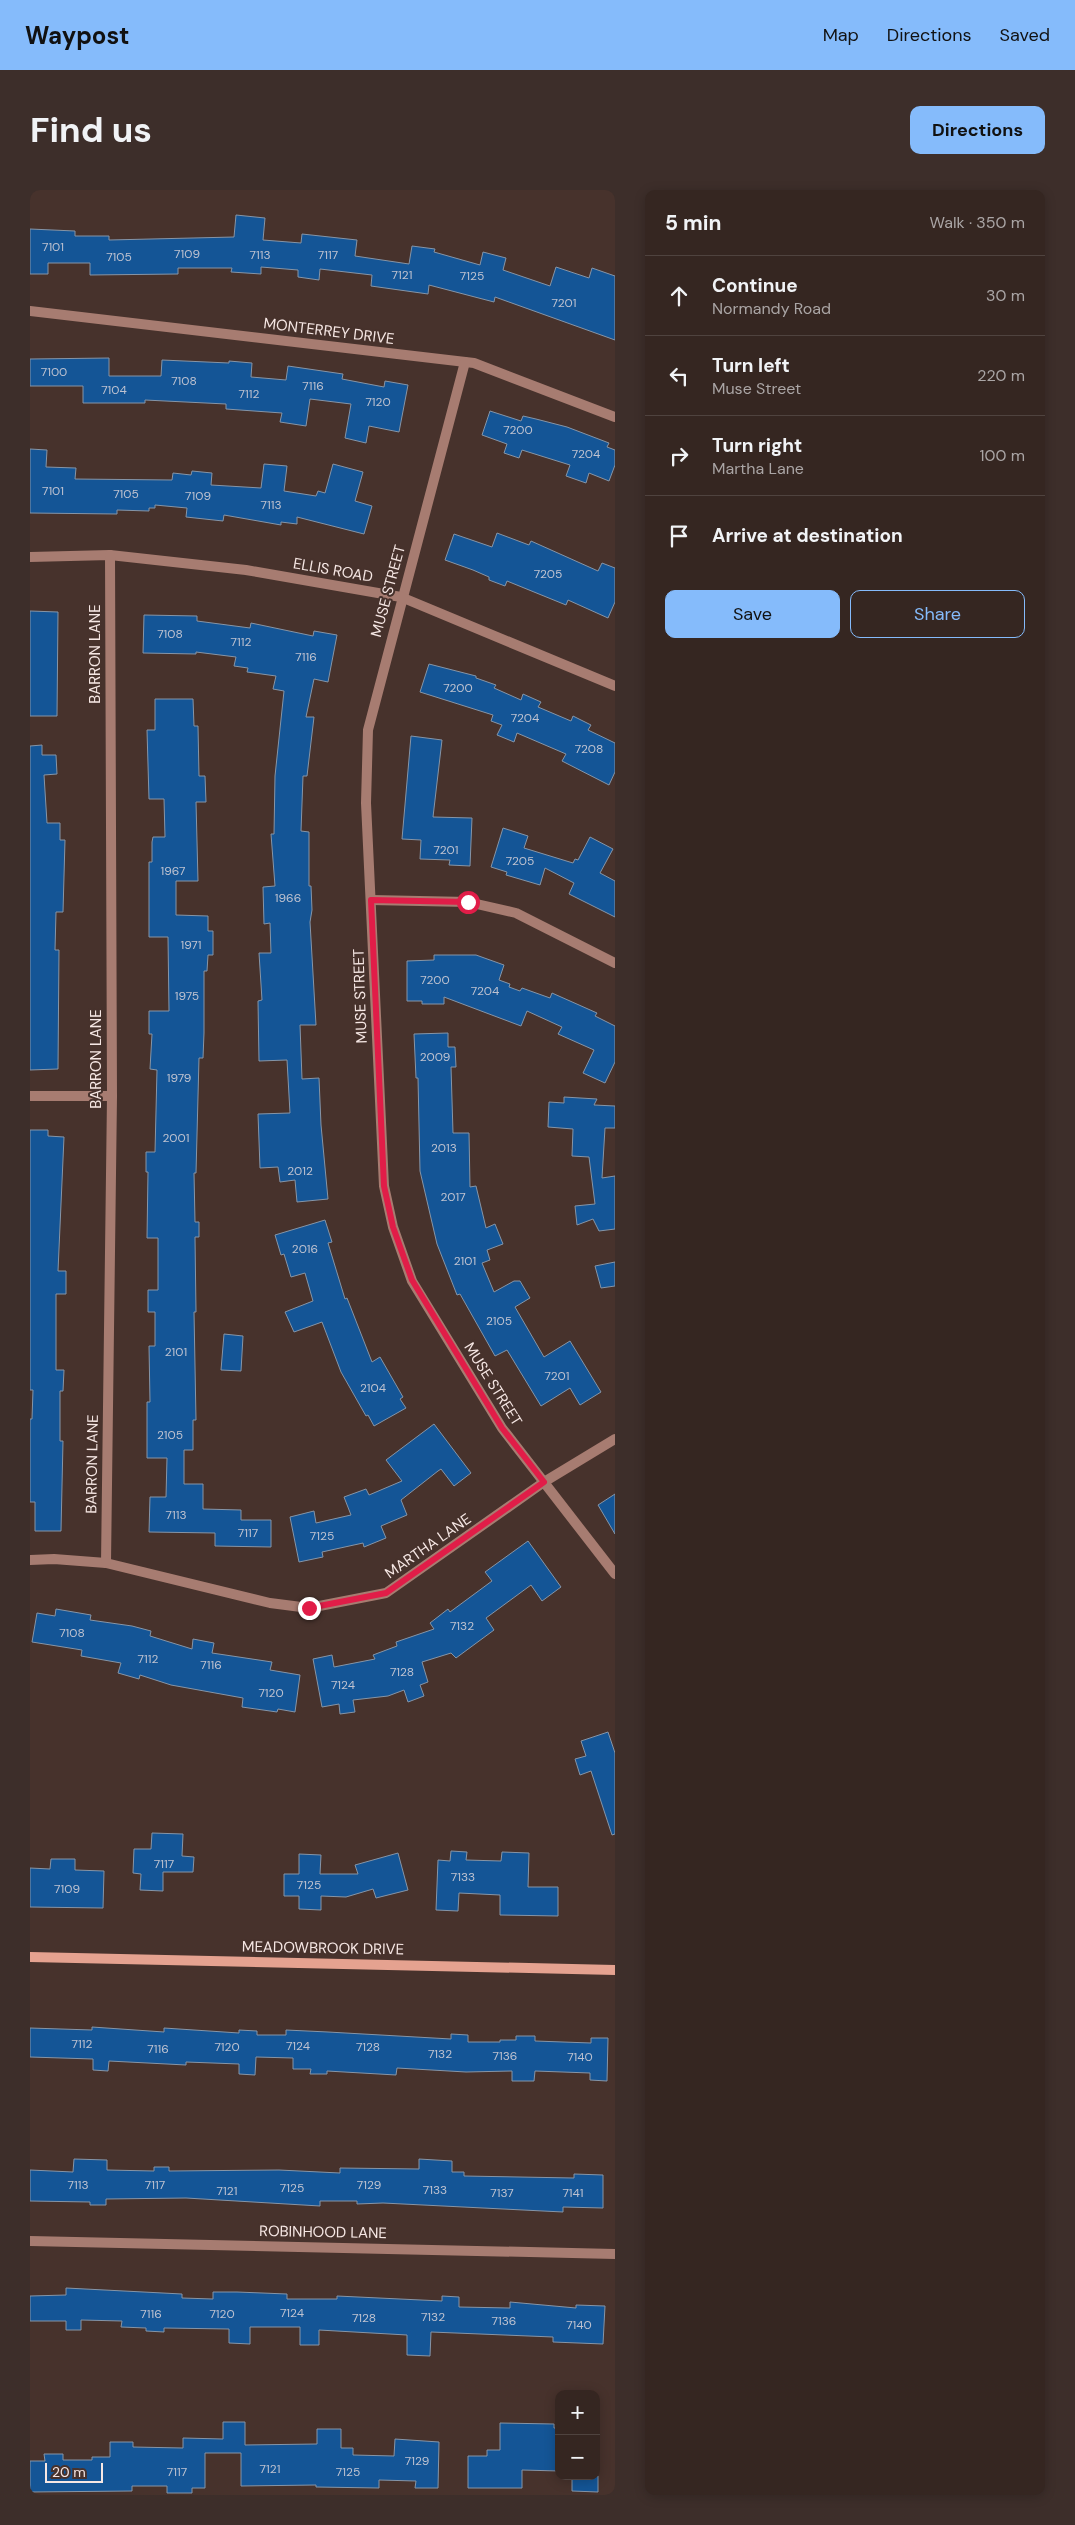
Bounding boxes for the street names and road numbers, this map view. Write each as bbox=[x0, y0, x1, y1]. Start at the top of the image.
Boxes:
street label: MONTERREY DRIVE bbox=[262, 313, 396, 349]
street label: MUSE STREET bbox=[366, 543, 410, 639]
street label: ELLIS ROAD bbox=[292, 553, 374, 587]
street label: BARRON LANE bbox=[85, 604, 105, 704]
street label: MUSE STREET bbox=[348, 948, 372, 1044]
street label: BARRON LANE bbox=[86, 1009, 106, 1109]
street label: MUSE STREET bbox=[459, 1339, 527, 1429]
street label: BARRON LANE bbox=[81, 1414, 103, 1514]
street label: MARTHA LANE bbox=[381, 1509, 475, 1583]
street label: MEADOWBROOK DRIVE bbox=[242, 1937, 404, 1959]
street label: ROBINHOOD LANE bbox=[259, 2221, 387, 2243]

